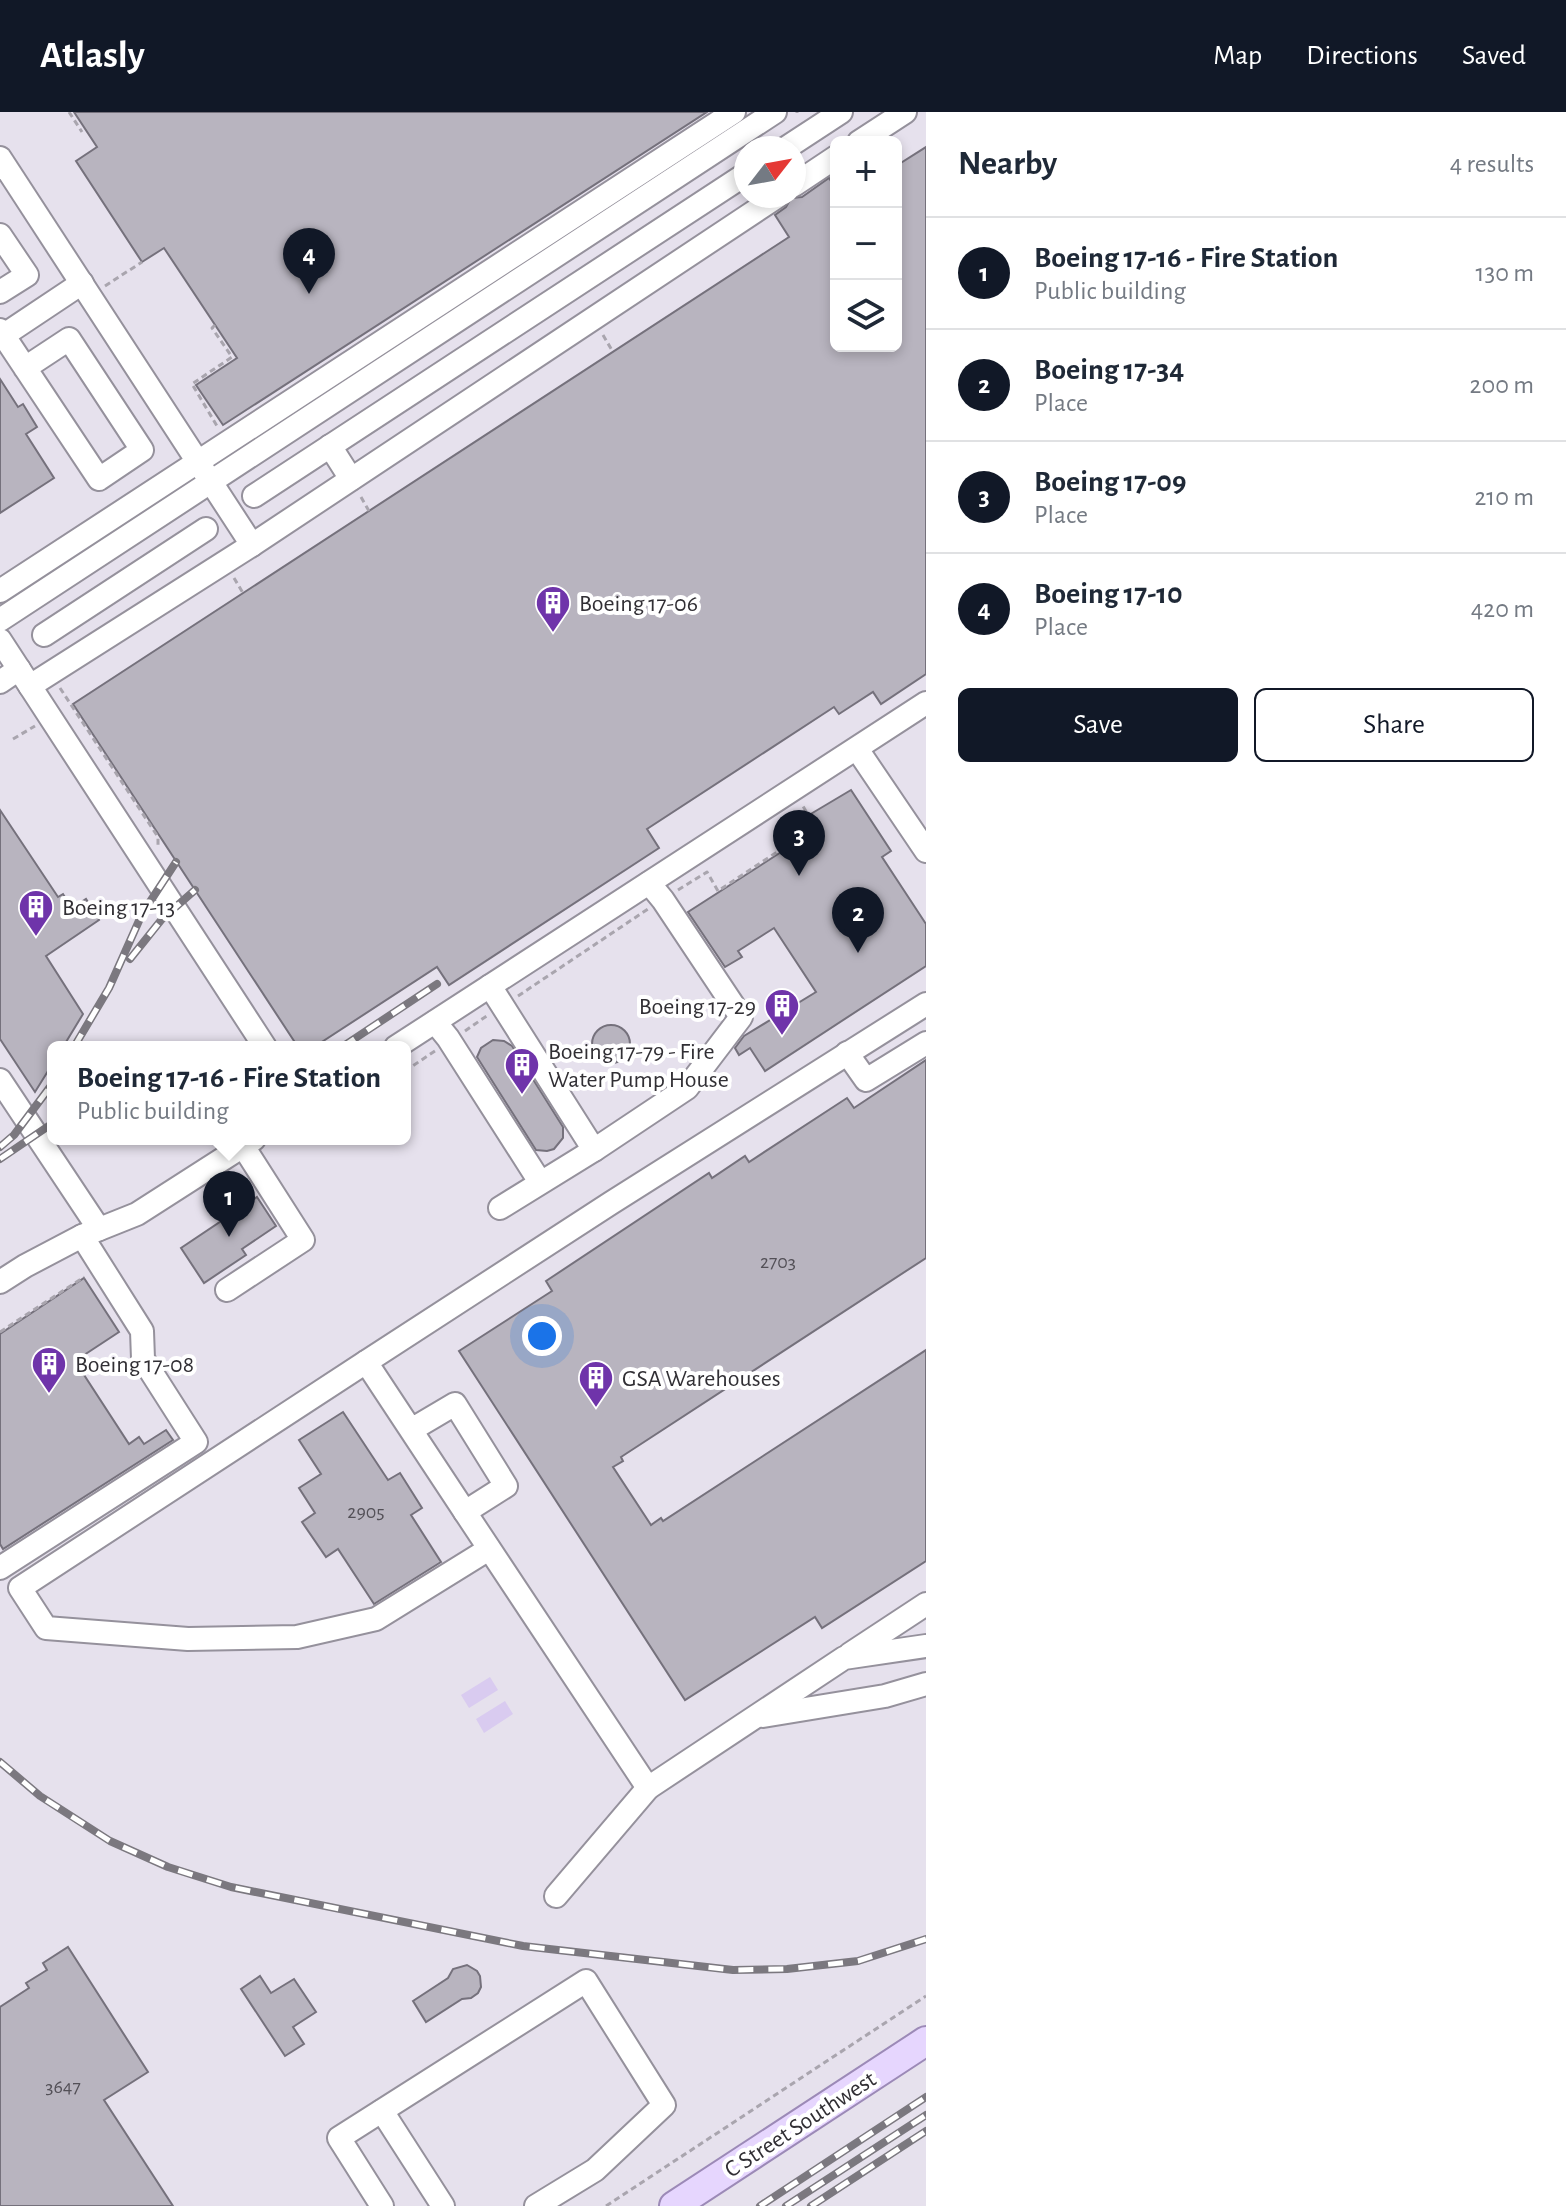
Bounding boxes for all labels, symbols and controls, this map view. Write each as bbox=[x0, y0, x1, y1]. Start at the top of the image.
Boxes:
text: Atlasly bbox=[40, 37, 145, 75]
text: Map bbox=[1213, 42, 1262, 70]
text: Directions bbox=[1306, 42, 1418, 70]
text: Saved bbox=[1462, 42, 1526, 70]
north arrow bbox=[734, 136, 806, 208]
map controls bbox=[830, 136, 902, 352]
button: + bbox=[830, 136, 902, 208]
text: Nearby bbox=[958, 147, 1057, 181]
text: 4 results bbox=[1450, 151, 1534, 177]
button: − bbox=[830, 208, 902, 280]
pin: 4 bbox=[283, 228, 335, 294]
text: Boeing 17-16 - Fire Station bbox=[1034, 243, 1338, 273]
text: 1 bbox=[979, 260, 989, 286]
text: 130 m bbox=[1476, 260, 1534, 286]
text: Public building bbox=[1034, 278, 1186, 304]
button: layers bbox=[830, 280, 902, 352]
text: Boeing 17-34 bbox=[1034, 355, 1184, 385]
text: 2 bbox=[978, 372, 990, 398]
text: 200 m bbox=[1470, 372, 1534, 398]
text: Place bbox=[1034, 390, 1088, 416]
text: Boeing 17-09 bbox=[1034, 467, 1186, 497]
text: 3 bbox=[978, 484, 990, 510]
text: 210 m bbox=[1474, 484, 1534, 510]
text: Place bbox=[1034, 502, 1088, 528]
text: Boeing 17-10 bbox=[1034, 579, 1183, 609]
building icon: Boeing 17-06 bbox=[534, 584, 572, 634]
place label: Boeing 17-06 bbox=[579, 592, 698, 616]
text: 4 bbox=[977, 596, 991, 622]
text: 420 m bbox=[1471, 596, 1534, 622]
text: Place bbox=[1034, 614, 1088, 640]
button: Save bbox=[958, 688, 1238, 762]
button: Share bbox=[1254, 688, 1534, 762]
pin: 3 bbox=[773, 810, 825, 876]
pin: 2 bbox=[832, 887, 884, 953]
building icon: Boeing 17-13 bbox=[17, 888, 55, 938]
place label: Boeing 17-13 bbox=[62, 896, 175, 920]
building icon: Boeing 17-29 bbox=[763, 987, 801, 1037]
place label: Boeing 17-29 bbox=[639, 995, 756, 1019]
place label: Boeing 17-79 - Fire Water Pump House bbox=[548, 1040, 729, 1092]
popup bbox=[47, 1041, 411, 1145]
building icon: Boeing 17-79 - Fire Water Pump House bbox=[503, 1046, 541, 1096]
text: Boeing 17-16 - Fire Station bbox=[77, 1063, 381, 1093]
text: Public building bbox=[77, 1098, 229, 1124]
pin: 1 bbox=[203, 1171, 255, 1237]
house number: 2703 bbox=[760, 1252, 796, 1272]
your location bbox=[522, 1316, 562, 1356]
building icon: Boeing 17-08 bbox=[30, 1345, 68, 1395]
place label: Boeing 17-08 bbox=[75, 1353, 194, 1377]
building icon: GSA Warehouses bbox=[577, 1359, 615, 1409]
place label: GSA Warehouses bbox=[622, 1367, 781, 1391]
house number: 2905 bbox=[347, 1502, 385, 1522]
street label: C Street Southwest bbox=[721, 2067, 881, 2183]
house number: 3647 bbox=[45, 2077, 81, 2097]

